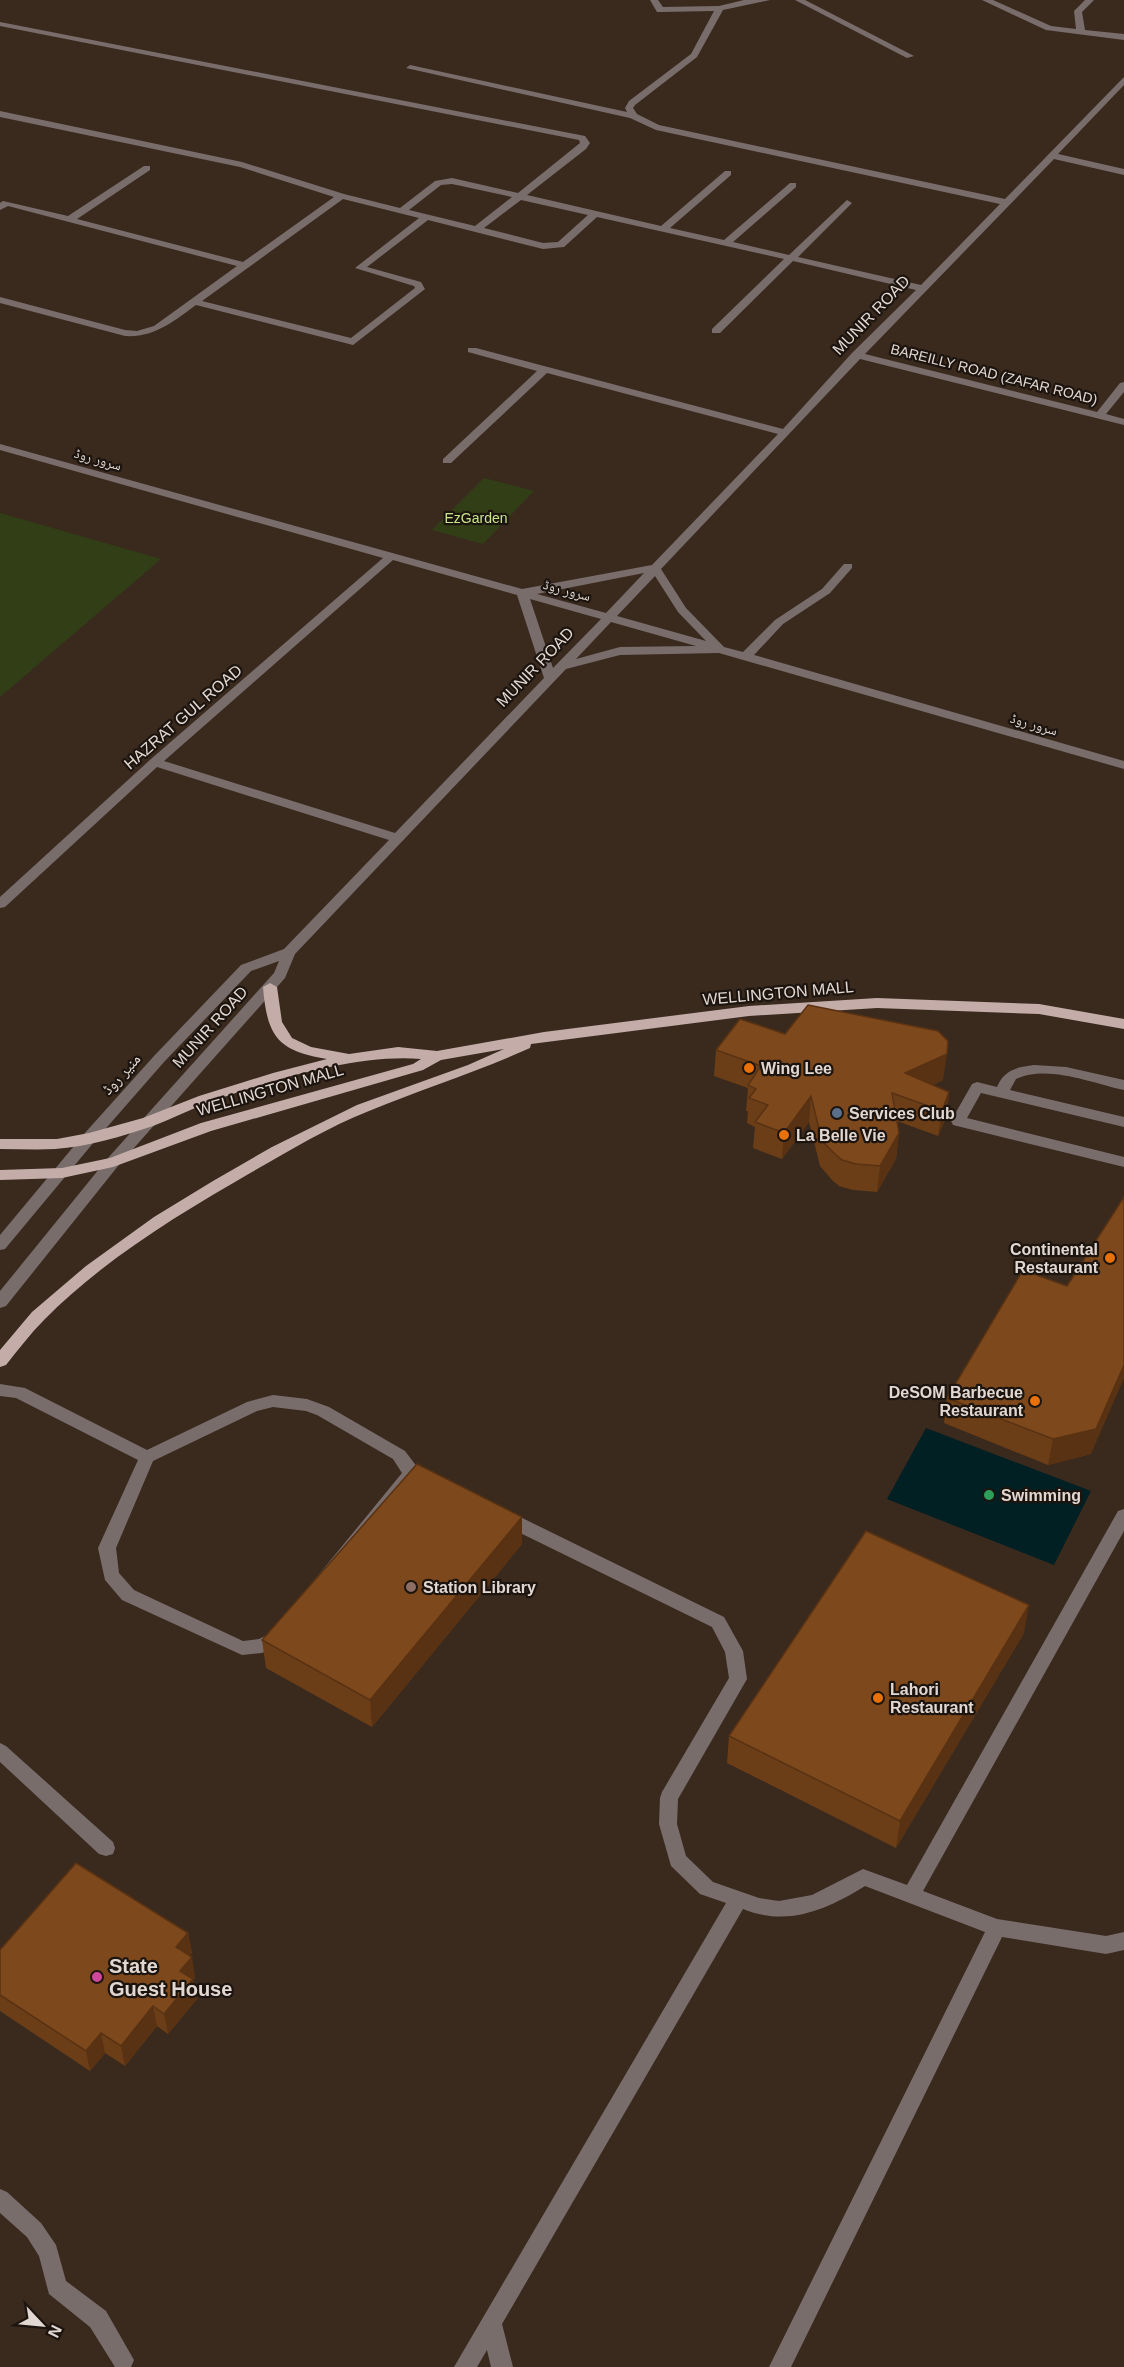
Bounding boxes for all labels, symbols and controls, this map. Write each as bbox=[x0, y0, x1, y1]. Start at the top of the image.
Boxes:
street label: MUNIR ROAD bbox=[829, 272, 913, 358]
street label: BAREILLY ROAD (ZAFAR ROAD) bbox=[889, 341, 1099, 407]
street label: سرور روڈ bbox=[72, 445, 124, 474]
park label: EzGarden bbox=[444, 510, 508, 526]
street label: سرور روڈ bbox=[541, 576, 592, 605]
street label: MUNIR ROAD bbox=[493, 624, 577, 710]
street label: HAZRAT GUL ROAD bbox=[121, 661, 245, 773]
street label: سرور روڈ bbox=[1008, 710, 1060, 739]
street label: WELLINGTON MALL bbox=[702, 978, 854, 1008]
street label: MUNIR ROAD bbox=[169, 983, 251, 1071]
street label: منیر روڈ bbox=[98, 1050, 144, 1099]
place label: Wing Lee bbox=[761, 1060, 832, 1077]
street label: WELLINGTON MALL bbox=[195, 1061, 345, 1119]
marker: Wing Lee bbox=[742, 1061, 756, 1075]
place label: Services Club bbox=[849, 1105, 955, 1122]
marker: Services Club bbox=[830, 1106, 844, 1120]
place label: La Belle Vie bbox=[796, 1127, 886, 1144]
marker: La Belle Vie bbox=[777, 1128, 791, 1142]
place label: Continental Restaurant bbox=[1010, 1241, 1099, 1276]
marker: Continental Restaurant bbox=[1103, 1251, 1117, 1265]
place label: DeSOM Barbecue Restaurant bbox=[889, 1384, 1024, 1419]
marker: DeSOM Barbecue Restaurant bbox=[1028, 1394, 1042, 1408]
place label: Swimming bbox=[1001, 1487, 1081, 1504]
marker: Swimming bbox=[982, 1488, 996, 1502]
place label: Station Library bbox=[423, 1579, 536, 1596]
marker: Station Library bbox=[404, 1580, 418, 1594]
place label: Lahori Restaurant bbox=[890, 1681, 974, 1716]
marker: Lahori Restaurant bbox=[871, 1691, 885, 1705]
place label: State Guest House bbox=[109, 1955, 232, 2000]
marker: State Guest House bbox=[90, 1970, 104, 1984]
north arrow bbox=[12, 2295, 72, 2355]
text: N bbox=[45, 2322, 65, 2340]

